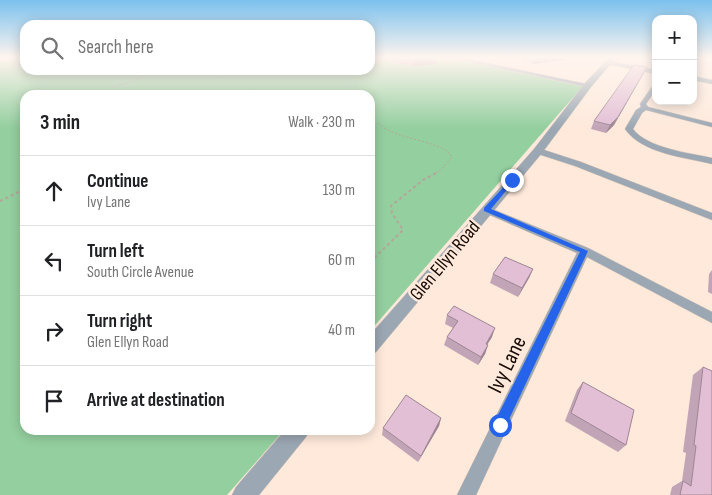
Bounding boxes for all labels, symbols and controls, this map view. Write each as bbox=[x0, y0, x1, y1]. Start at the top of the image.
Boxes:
map controls bbox=[652, 15, 697, 105]
button: + bbox=[652, 15, 697, 60]
search box bbox=[20, 20, 375, 75]
icon: search bbox=[38, 34, 66, 62]
text: Search here bbox=[78, 36, 154, 59]
button: − bbox=[652, 60, 697, 105]
text: 3 min bbox=[40, 110, 80, 135]
text: Walk · 230 m bbox=[288, 113, 355, 132]
route end bbox=[501, 169, 524, 192]
text: Continue bbox=[87, 170, 148, 193]
icon: ahead bbox=[40, 177, 68, 205]
text: 130 m bbox=[323, 181, 355, 200]
text: Ivy Lane bbox=[87, 193, 131, 212]
street label: Glen Ellyn Road bbox=[405, 216, 485, 305]
text: Turn left bbox=[87, 240, 144, 263]
icon: left bbox=[40, 247, 68, 275]
text: 60 m bbox=[328, 251, 355, 270]
text: South Circle Avenue bbox=[87, 263, 194, 282]
text: Turn right bbox=[87, 310, 152, 333]
icon: right bbox=[40, 317, 68, 345]
text: 40 m bbox=[328, 321, 355, 340]
street label: Ivy Lane bbox=[482, 332, 533, 397]
text: Glen Ellyn Road bbox=[87, 333, 169, 352]
icon: arrive bbox=[40, 387, 68, 415]
text: Arrive at destination bbox=[87, 389, 225, 412]
route start bbox=[489, 414, 512, 437]

